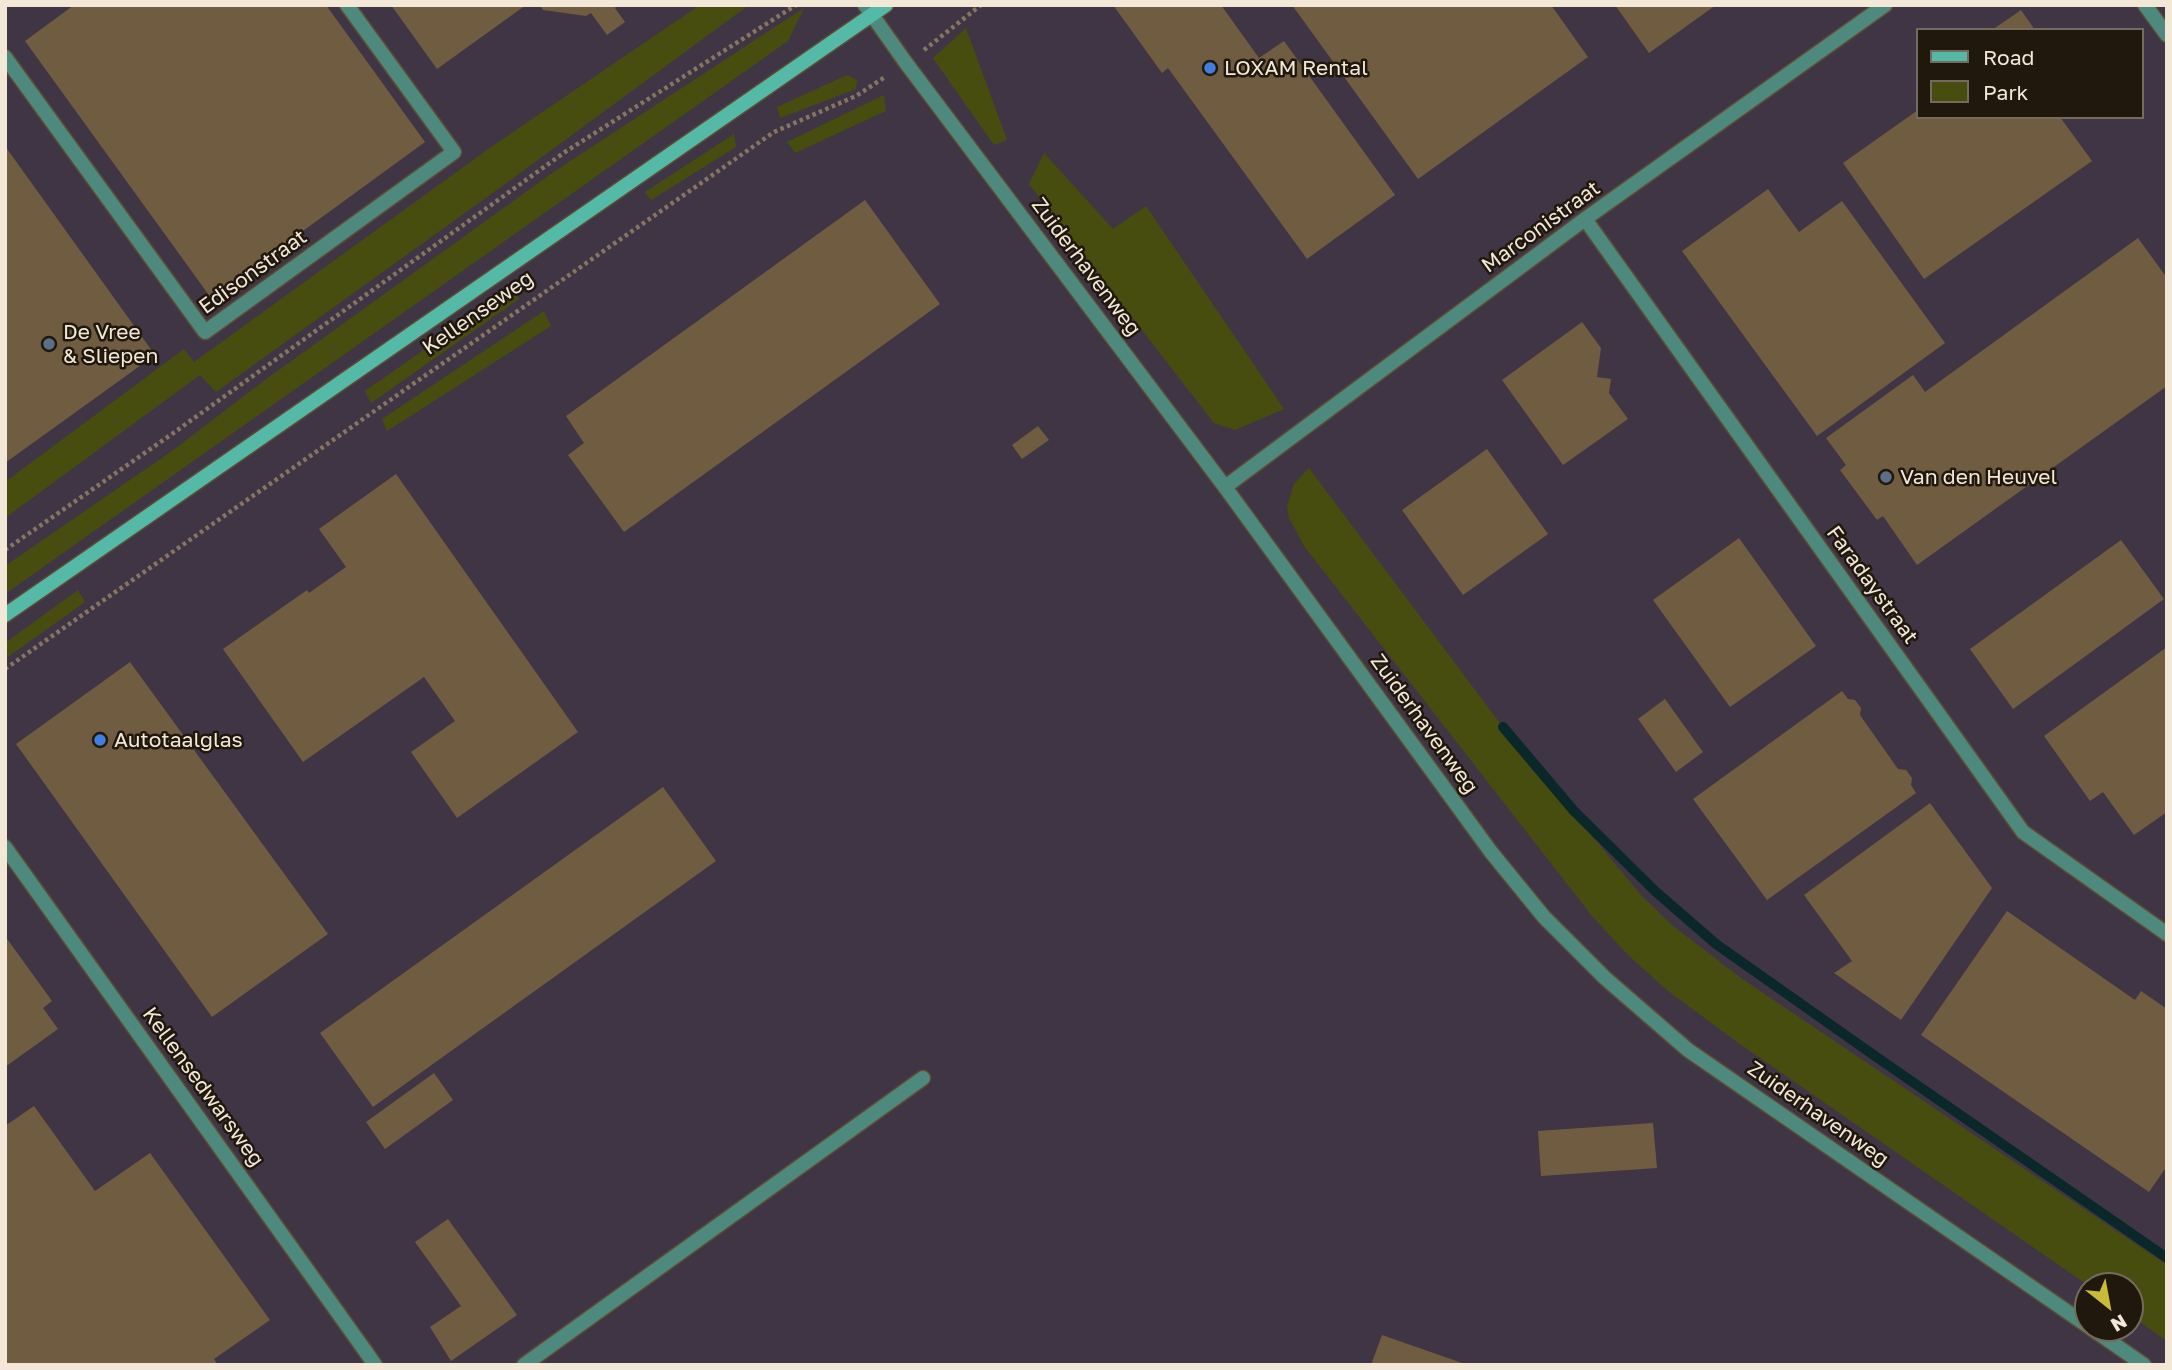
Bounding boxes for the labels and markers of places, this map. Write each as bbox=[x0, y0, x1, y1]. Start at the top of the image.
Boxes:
place label: LOXAM Rental bbox=[1224, 55, 1368, 81]
marker: LOXAM Rental bbox=[1202, 60, 1218, 76]
place label: De Vree & Sliepen bbox=[63, 319, 158, 369]
marker: De Vree & Sliepen bbox=[41, 336, 57, 352]
place label: Van den Heuvel bbox=[1900, 464, 2057, 490]
marker: Van den Heuvel bbox=[1878, 469, 1894, 485]
place label: Autotaalglas bbox=[114, 727, 243, 753]
marker: Autotaalglas bbox=[92, 732, 108, 748]

